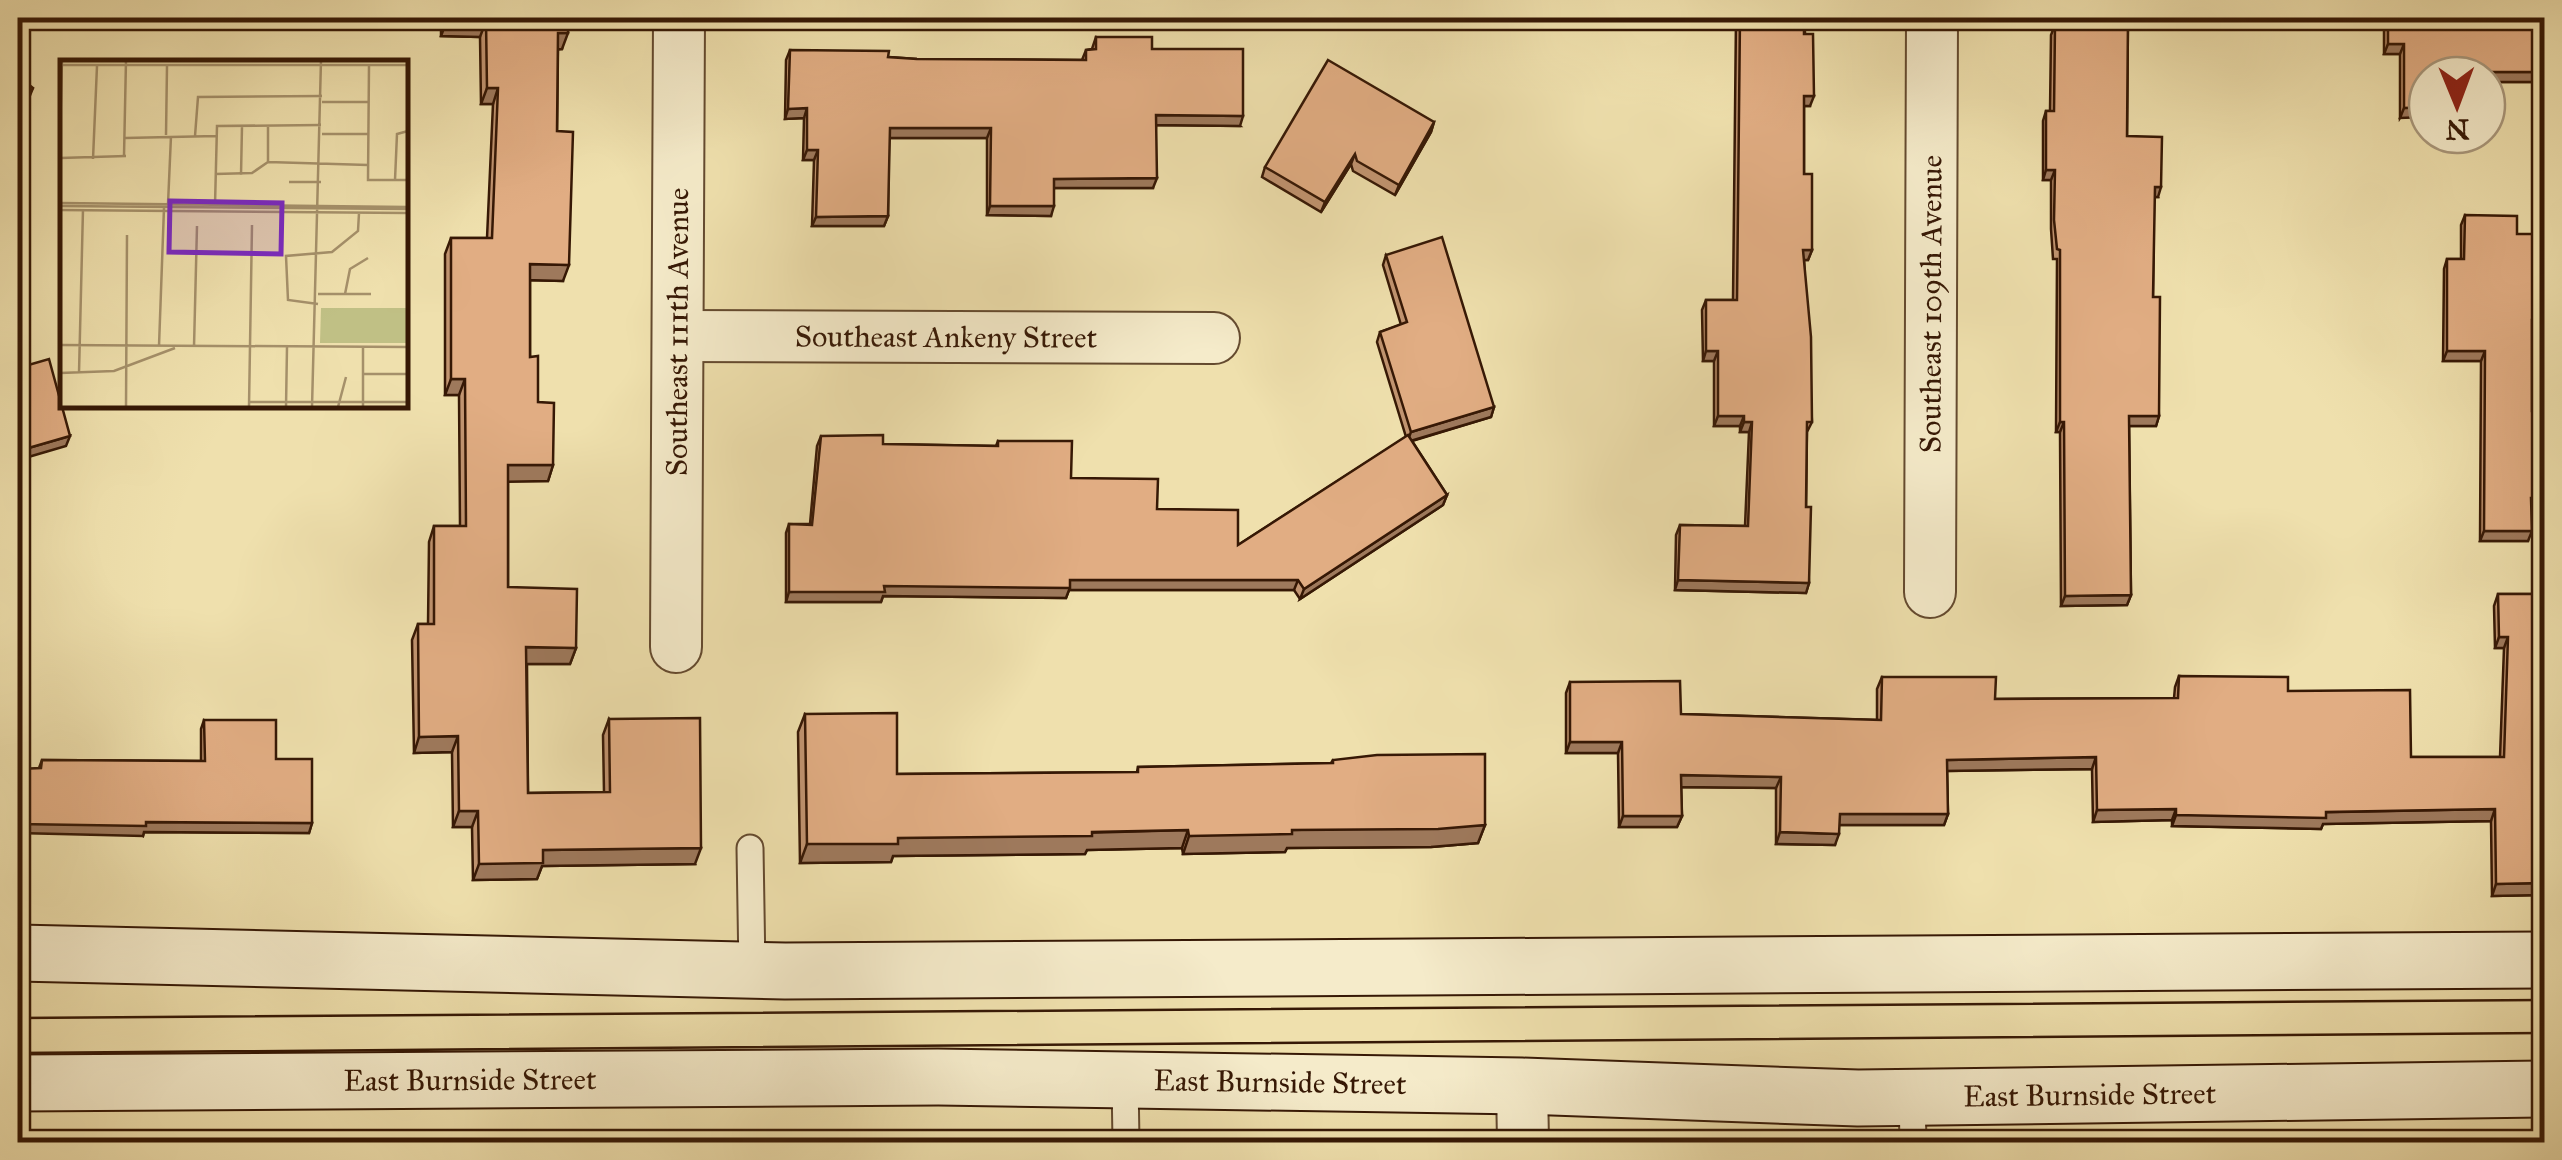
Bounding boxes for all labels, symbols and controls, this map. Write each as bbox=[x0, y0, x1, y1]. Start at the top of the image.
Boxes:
north arrow bbox=[2407, 55, 2507, 155]
inset map bbox=[60, 60, 408, 408]
text: N bbox=[2445, 112, 2470, 147]
street label: Southeast 109th Avenue bbox=[1912, 155, 1950, 453]
street label: Southeast 111th Avenue bbox=[659, 188, 696, 476]
street label: Southeast Ankeny Street bbox=[795, 318, 1098, 356]
street label: East Burnside Street bbox=[343, 1061, 597, 1099]
street label: East Burnside Street bbox=[1153, 1062, 1407, 1102]
street label: East Burnside Street bbox=[1963, 1075, 2217, 1115]

